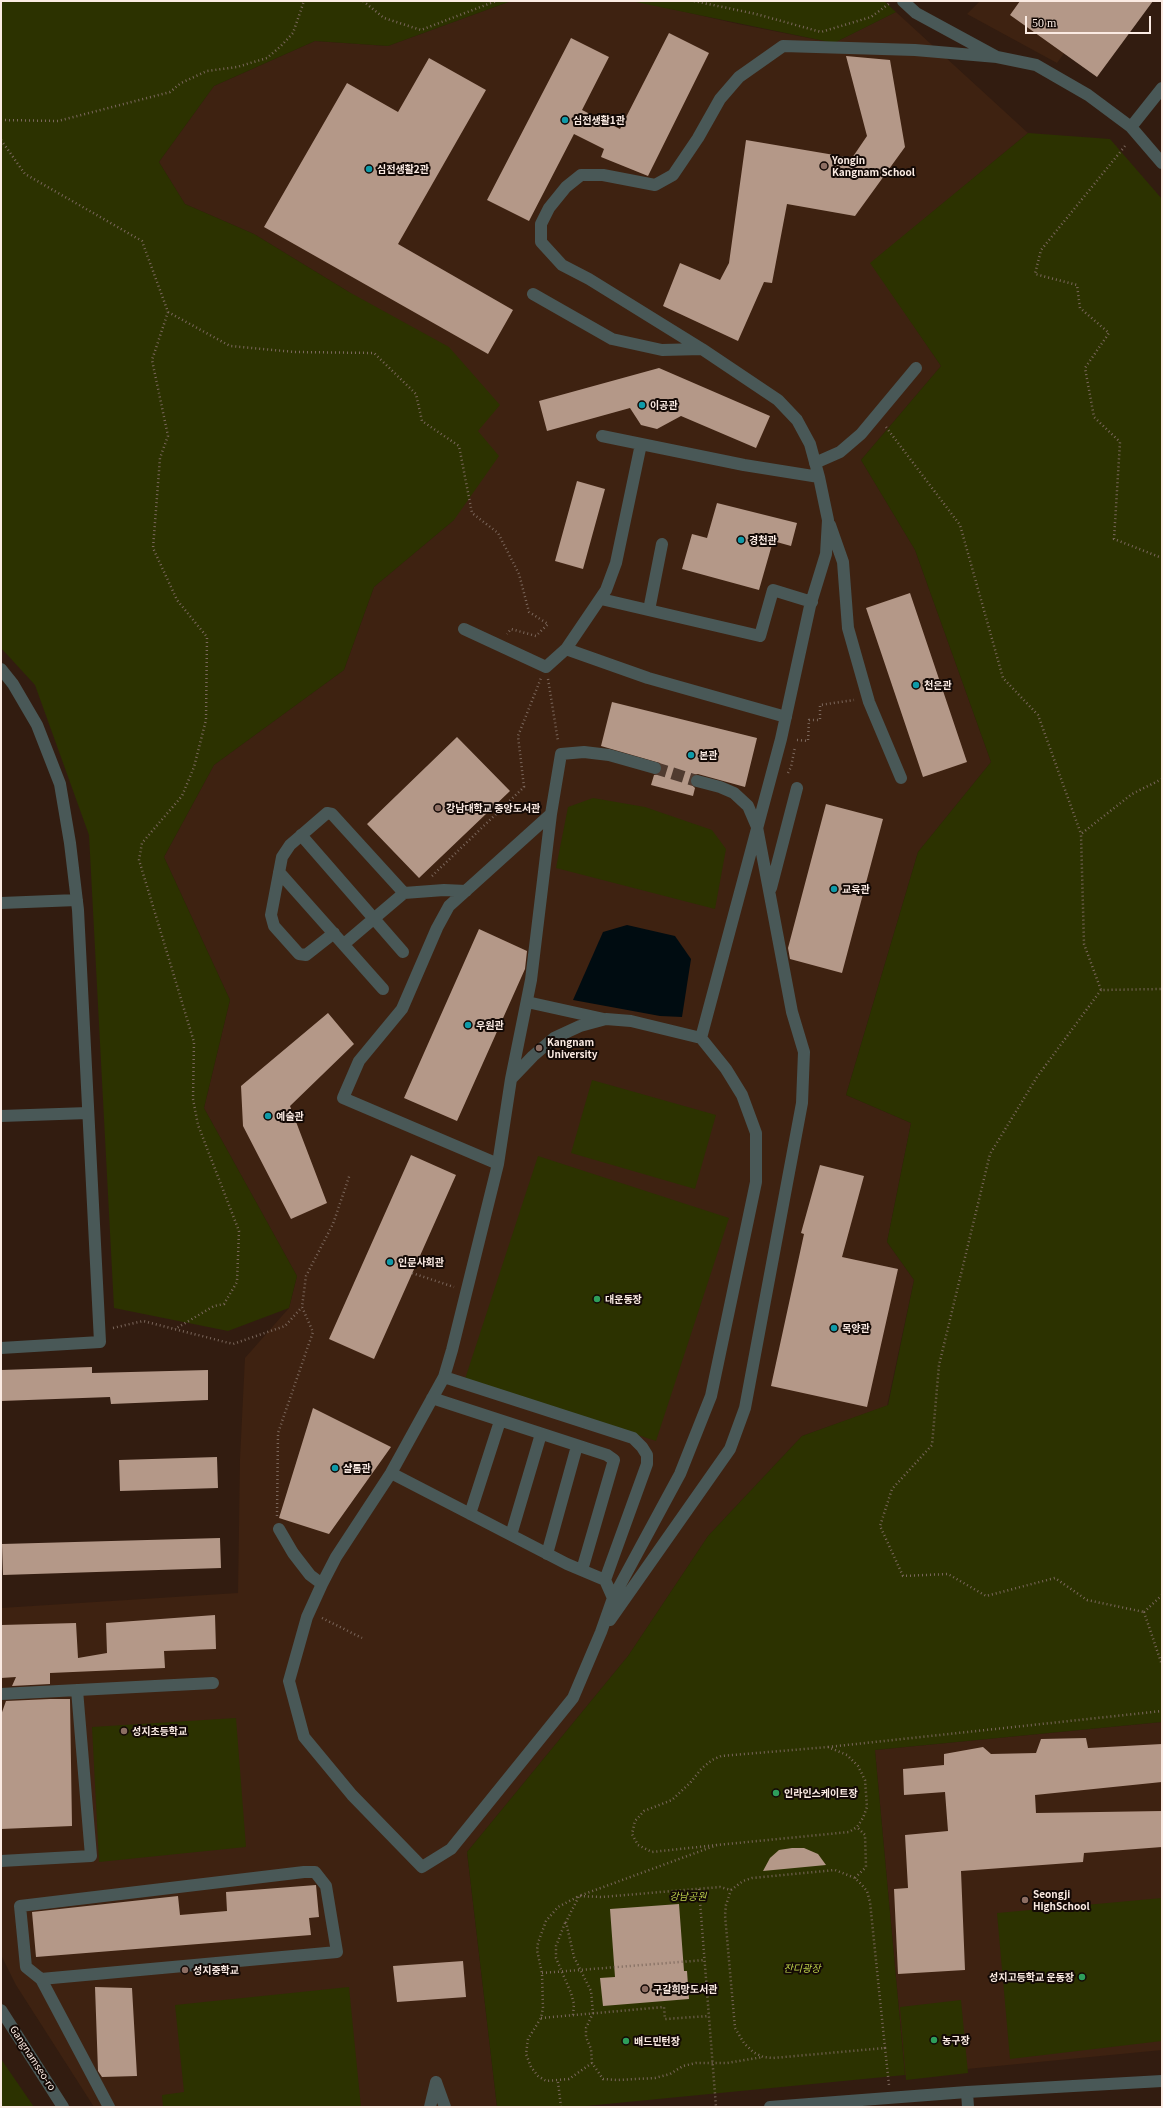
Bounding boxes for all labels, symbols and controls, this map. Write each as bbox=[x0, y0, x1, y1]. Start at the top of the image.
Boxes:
scale bar bbox=[1027, 8, 1153, 34]
text: 50 m bbox=[1032, 16, 1056, 30]
place label: 심전생활1관 bbox=[573, 114, 625, 126]
marker: 심전생활1관 bbox=[560, 115, 570, 125]
place label: Yongin Kangnam School bbox=[832, 154, 915, 178]
marker: Yongin Kangnam School bbox=[819, 161, 829, 171]
place label: 심전생활2관 bbox=[377, 163, 429, 175]
marker: 심전생활2관 bbox=[364, 164, 374, 174]
place label: 이공관 bbox=[650, 399, 678, 411]
marker: 이공관 bbox=[637, 400, 647, 410]
place label: 경천관 bbox=[749, 534, 777, 546]
marker: 경천관 bbox=[736, 535, 746, 545]
place label: 천은관 bbox=[924, 679, 952, 691]
marker: 천은관 bbox=[911, 680, 921, 690]
place label: 본관 bbox=[699, 749, 717, 761]
marker: 본관 bbox=[686, 750, 696, 760]
place label: 강남대학교 중앙도서관 bbox=[446, 802, 540, 814]
marker: 강남대학교 중앙도서관 bbox=[433, 803, 443, 813]
place label: 교육관 bbox=[842, 883, 870, 895]
marker: 교육관 bbox=[829, 884, 839, 894]
place label: 우원관 bbox=[476, 1019, 504, 1031]
marker: 우원관 bbox=[463, 1020, 473, 1030]
place label: Kangnam University bbox=[547, 1036, 598, 1060]
marker: Kangnam University bbox=[534, 1043, 544, 1053]
place label: 예술관 bbox=[276, 1110, 304, 1122]
marker: 예술관 bbox=[263, 1111, 273, 1121]
place label: 인문사회관 bbox=[398, 1256, 444, 1268]
marker: 인문사회관 bbox=[385, 1257, 395, 1267]
place label: 대운동장 bbox=[605, 1293, 642, 1305]
marker: 대운동장 bbox=[592, 1294, 602, 1304]
place label: 목양관 bbox=[842, 1322, 870, 1334]
marker: 목양관 bbox=[829, 1323, 839, 1333]
place label: 샬롬관 bbox=[343, 1462, 371, 1474]
marker: 샬롬관 bbox=[330, 1463, 340, 1473]
place label: 성지초등학교 bbox=[132, 1725, 187, 1737]
marker: 성지초등학교 bbox=[119, 1726, 129, 1736]
place label: 인라인스케이트장 bbox=[784, 1787, 858, 1799]
marker: 인라인스케이트장 bbox=[771, 1788, 781, 1798]
place label: Seongji HighSchool bbox=[1033, 1888, 1090, 1912]
park label: 강남공원 bbox=[670, 1890, 706, 1902]
marker: Seongji HighSchool bbox=[1020, 1895, 1030, 1905]
park label: 잔디광장 bbox=[784, 1962, 820, 1974]
place label: 성지중학교 bbox=[193, 1964, 239, 1976]
marker: 성지중학교 bbox=[180, 1965, 190, 1975]
place label: 성지고등학교 운동장 bbox=[989, 1971, 1074, 1983]
marker: 성지고등학교 운동장 bbox=[1077, 1972, 1087, 1982]
place label: 구갈희망도서관 bbox=[653, 1983, 717, 1995]
marker: 구갈희망도서관 bbox=[640, 1984, 650, 1994]
street label: Gangnamseo-ro bbox=[8, 2023, 58, 2093]
place label: 농구장 bbox=[942, 2034, 970, 2046]
place label: 배드민턴장 bbox=[634, 2035, 680, 2047]
marker: 농구장 bbox=[929, 2035, 939, 2045]
marker: 배드민턴장 bbox=[621, 2036, 631, 2046]

